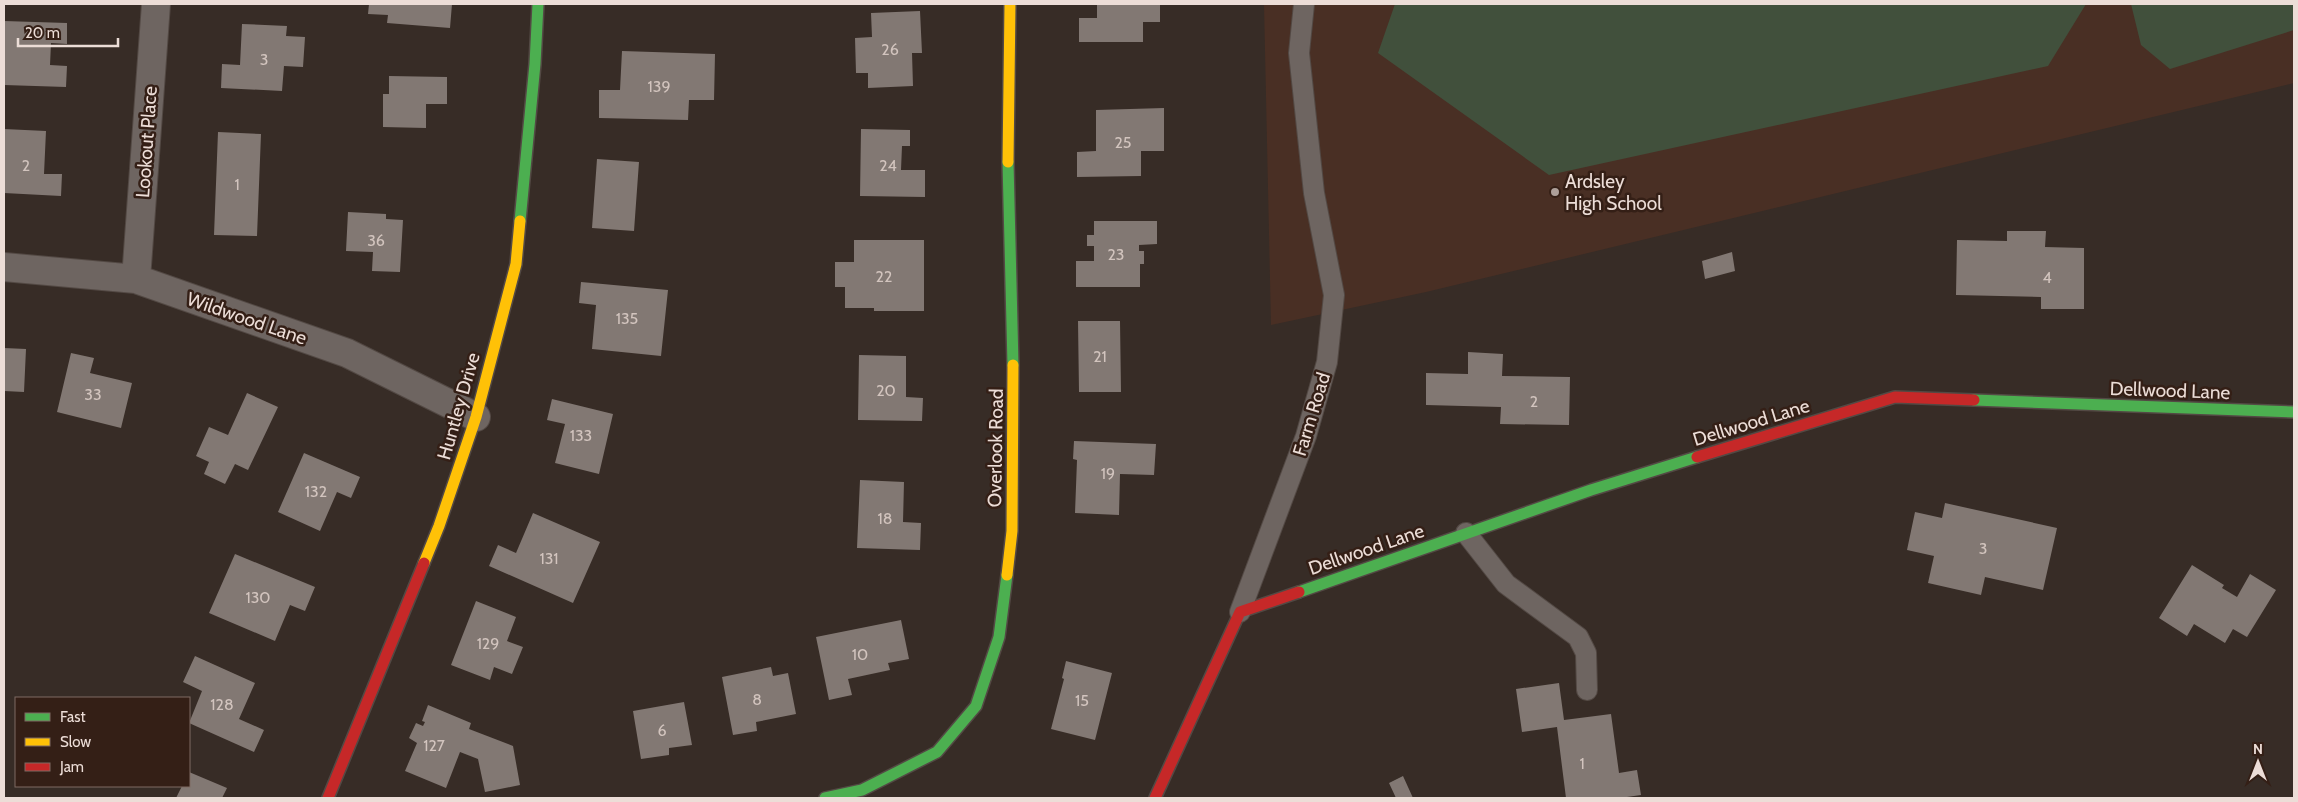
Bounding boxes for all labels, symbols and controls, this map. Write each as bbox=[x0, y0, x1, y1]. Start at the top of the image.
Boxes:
scale bar bbox=[18, 15, 118, 47]
text: 20 m bbox=[25, 24, 60, 42]
house number: 26 bbox=[881, 40, 899, 59]
house number: 3 bbox=[260, 50, 268, 69]
house number: 139 bbox=[648, 77, 670, 96]
street label: Lookout Place bbox=[131, 85, 162, 199]
house number: 25 bbox=[1114, 133, 1132, 152]
house number: 2 bbox=[22, 156, 30, 175]
house number: 24 bbox=[879, 156, 897, 175]
place label: Ardsley High School bbox=[1565, 170, 1662, 215]
house number: 1 bbox=[234, 175, 240, 194]
marker: Ardsley High School bbox=[1549, 186, 1561, 198]
house number: 36 bbox=[367, 231, 385, 250]
house number: 23 bbox=[1107, 245, 1125, 264]
house number: 22 bbox=[876, 267, 892, 286]
house number: 4 bbox=[2042, 268, 2052, 287]
street label: Wildwood Lane bbox=[184, 287, 310, 350]
house number: 135 bbox=[616, 309, 638, 328]
house number: 21 bbox=[1093, 347, 1107, 366]
street label: Huntley Drive bbox=[432, 350, 485, 462]
street label: Farm Road bbox=[1288, 370, 1335, 459]
street label: Dellwood Lane bbox=[2109, 377, 2231, 404]
house number: 20 bbox=[876, 381, 896, 400]
house number: 33 bbox=[84, 385, 102, 404]
street label: Overlook Road bbox=[983, 388, 1008, 508]
house number: 2 bbox=[1530, 392, 1538, 411]
street label: Dellwood Lane bbox=[1690, 394, 1812, 451]
house number: 133 bbox=[570, 426, 592, 445]
house number: 19 bbox=[1101, 464, 1115, 483]
house number: 132 bbox=[305, 482, 327, 501]
house number: 18 bbox=[878, 509, 892, 528]
street label: Dellwood Lane bbox=[1305, 519, 1427, 580]
house number: 3 bbox=[1979, 539, 1987, 558]
house number: 131 bbox=[539, 549, 559, 568]
house number: 130 bbox=[245, 588, 271, 607]
house number: 129 bbox=[477, 634, 499, 653]
house number: 10 bbox=[852, 645, 868, 664]
house number: 8 bbox=[752, 690, 762, 709]
house number: 15 bbox=[1075, 691, 1089, 710]
house number: 128 bbox=[210, 695, 234, 714]
legend bbox=[15, 697, 190, 787]
text: Fast bbox=[60, 708, 85, 726]
house number: 6 bbox=[657, 721, 667, 740]
text: Slow bbox=[60, 733, 91, 751]
house number: 127 bbox=[423, 736, 445, 755]
north arrow bbox=[2233, 737, 2283, 787]
text: N bbox=[2253, 740, 2263, 758]
house number: 1 bbox=[1579, 754, 1585, 773]
text: Jam bbox=[59, 758, 84, 776]

